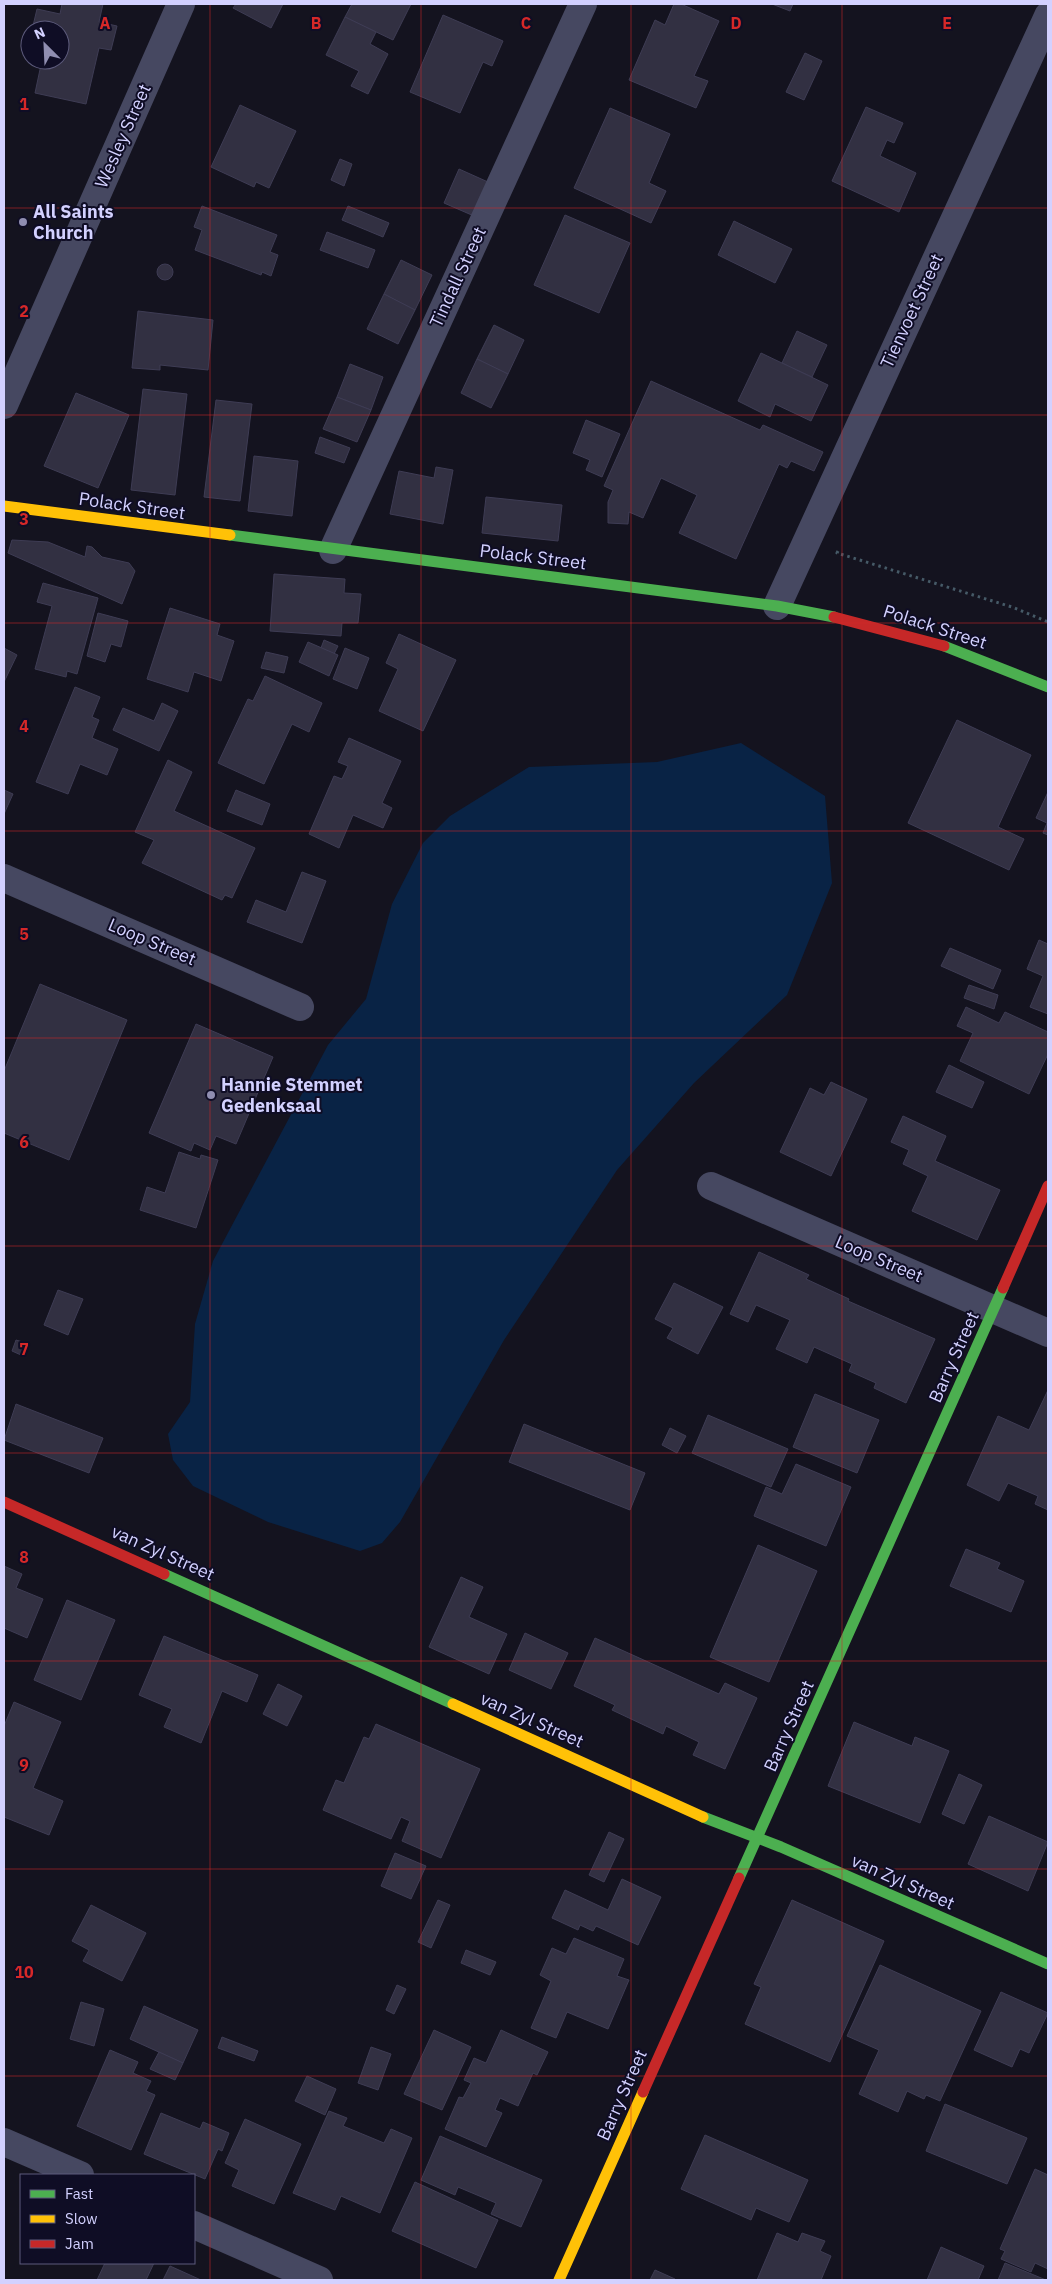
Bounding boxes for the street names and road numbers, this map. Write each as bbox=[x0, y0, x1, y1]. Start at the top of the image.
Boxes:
street label: Wesley Street bbox=[89, 80, 156, 192]
street label: Tindall Street bbox=[424, 223, 491, 331]
street label: Tienvoet Street bbox=[875, 250, 948, 372]
street label: Polack Street bbox=[77, 487, 187, 524]
street label: Polack Street bbox=[478, 539, 588, 574]
street label: Polack Street bbox=[881, 599, 990, 654]
street label: Loop Street bbox=[105, 913, 200, 970]
street label: Loop Street bbox=[832, 1230, 927, 1287]
street label: Barry Street bbox=[923, 1308, 984, 1406]
street label: van Zyl Street bbox=[108, 1520, 218, 1586]
street label: Barry Street bbox=[758, 1677, 819, 1775]
street label: van Zyl Street bbox=[477, 1687, 587, 1753]
street label: van Zyl Street bbox=[848, 1849, 958, 1915]
street label: Barry Street bbox=[591, 2046, 652, 2144]

